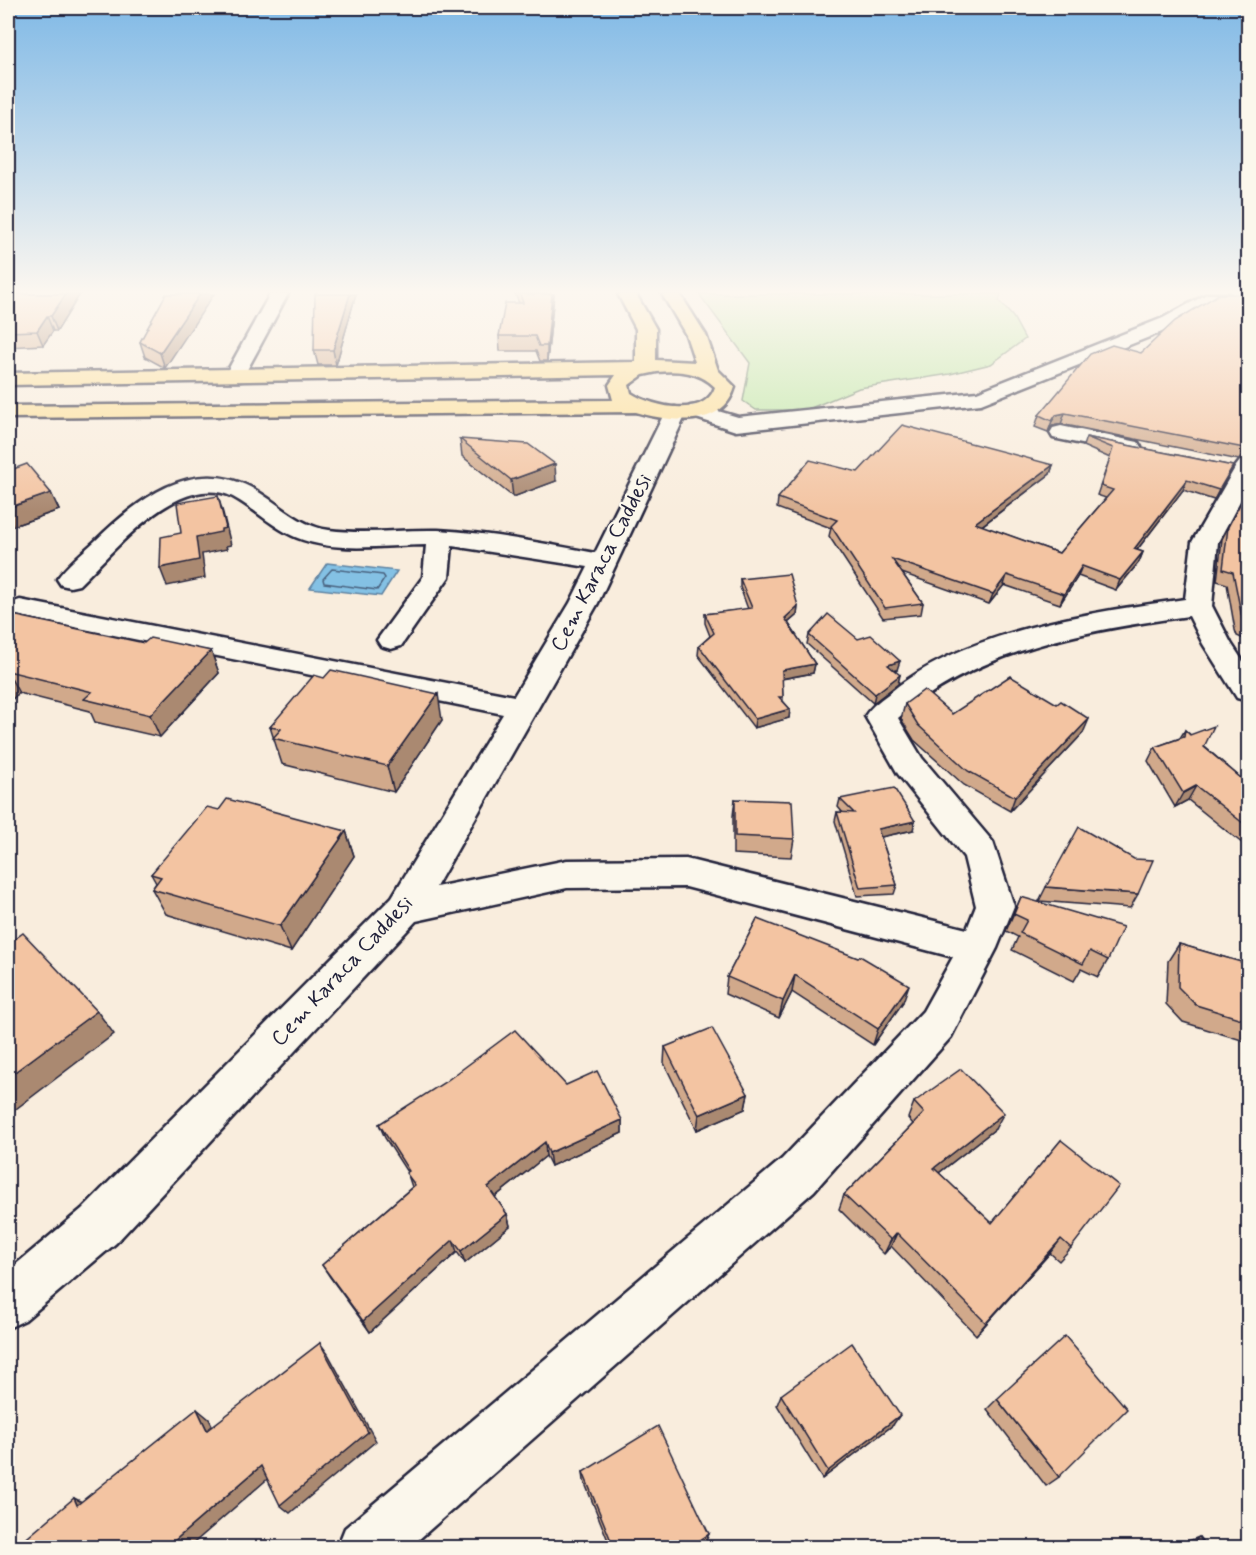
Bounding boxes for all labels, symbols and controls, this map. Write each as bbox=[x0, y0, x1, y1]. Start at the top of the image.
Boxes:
street label: Cem Karaca Caddesi bbox=[545, 469, 659, 657]
street label: Cem Karaca Caddesi bbox=[265, 890, 420, 1053]

